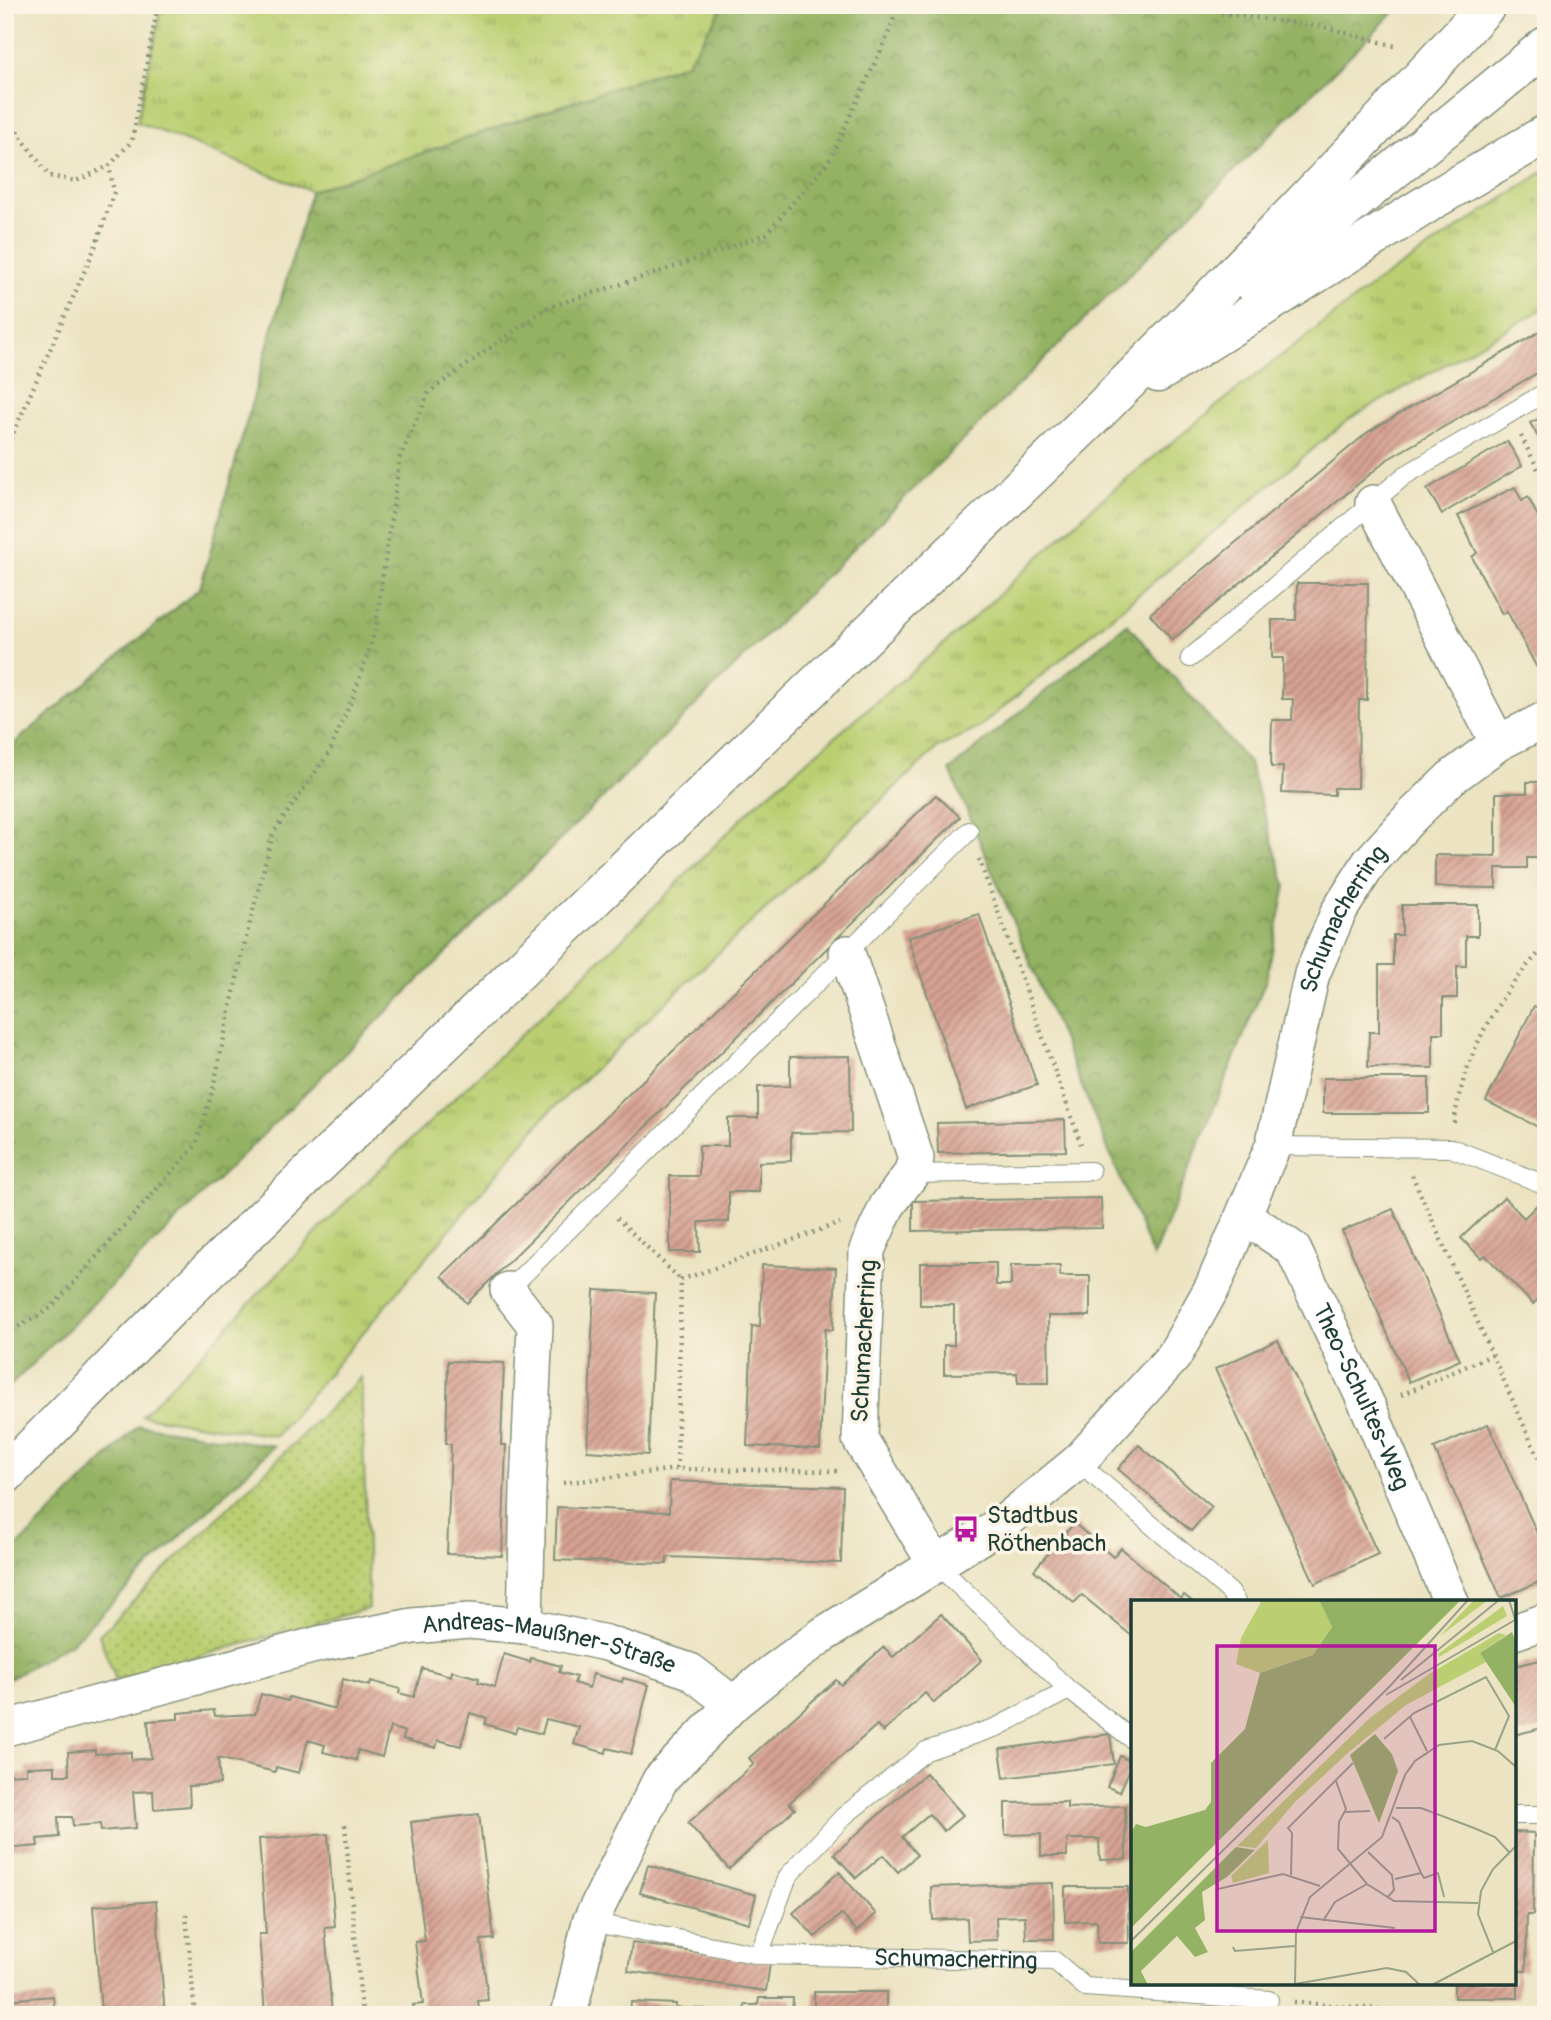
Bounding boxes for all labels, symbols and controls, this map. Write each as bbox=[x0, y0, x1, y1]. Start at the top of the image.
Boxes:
street label: Schumacherring bbox=[1294, 839, 1393, 996]
street label: Schumacherring bbox=[845, 1259, 883, 1423]
street label: Theo-Schultes-Weg bbox=[1307, 1299, 1416, 1494]
place label: Stadtbus Röthenbach bbox=[987, 1501, 1106, 1558]
bus stop icon: Stadtbus Röthenbach bbox=[951, 1514, 981, 1544]
inset map bbox=[1131, 1600, 1516, 1985]
street label: Andreas-Maußner-Straße bbox=[421, 1606, 679, 1680]
street label: Schumacherring bbox=[874, 1943, 1038, 1975]

